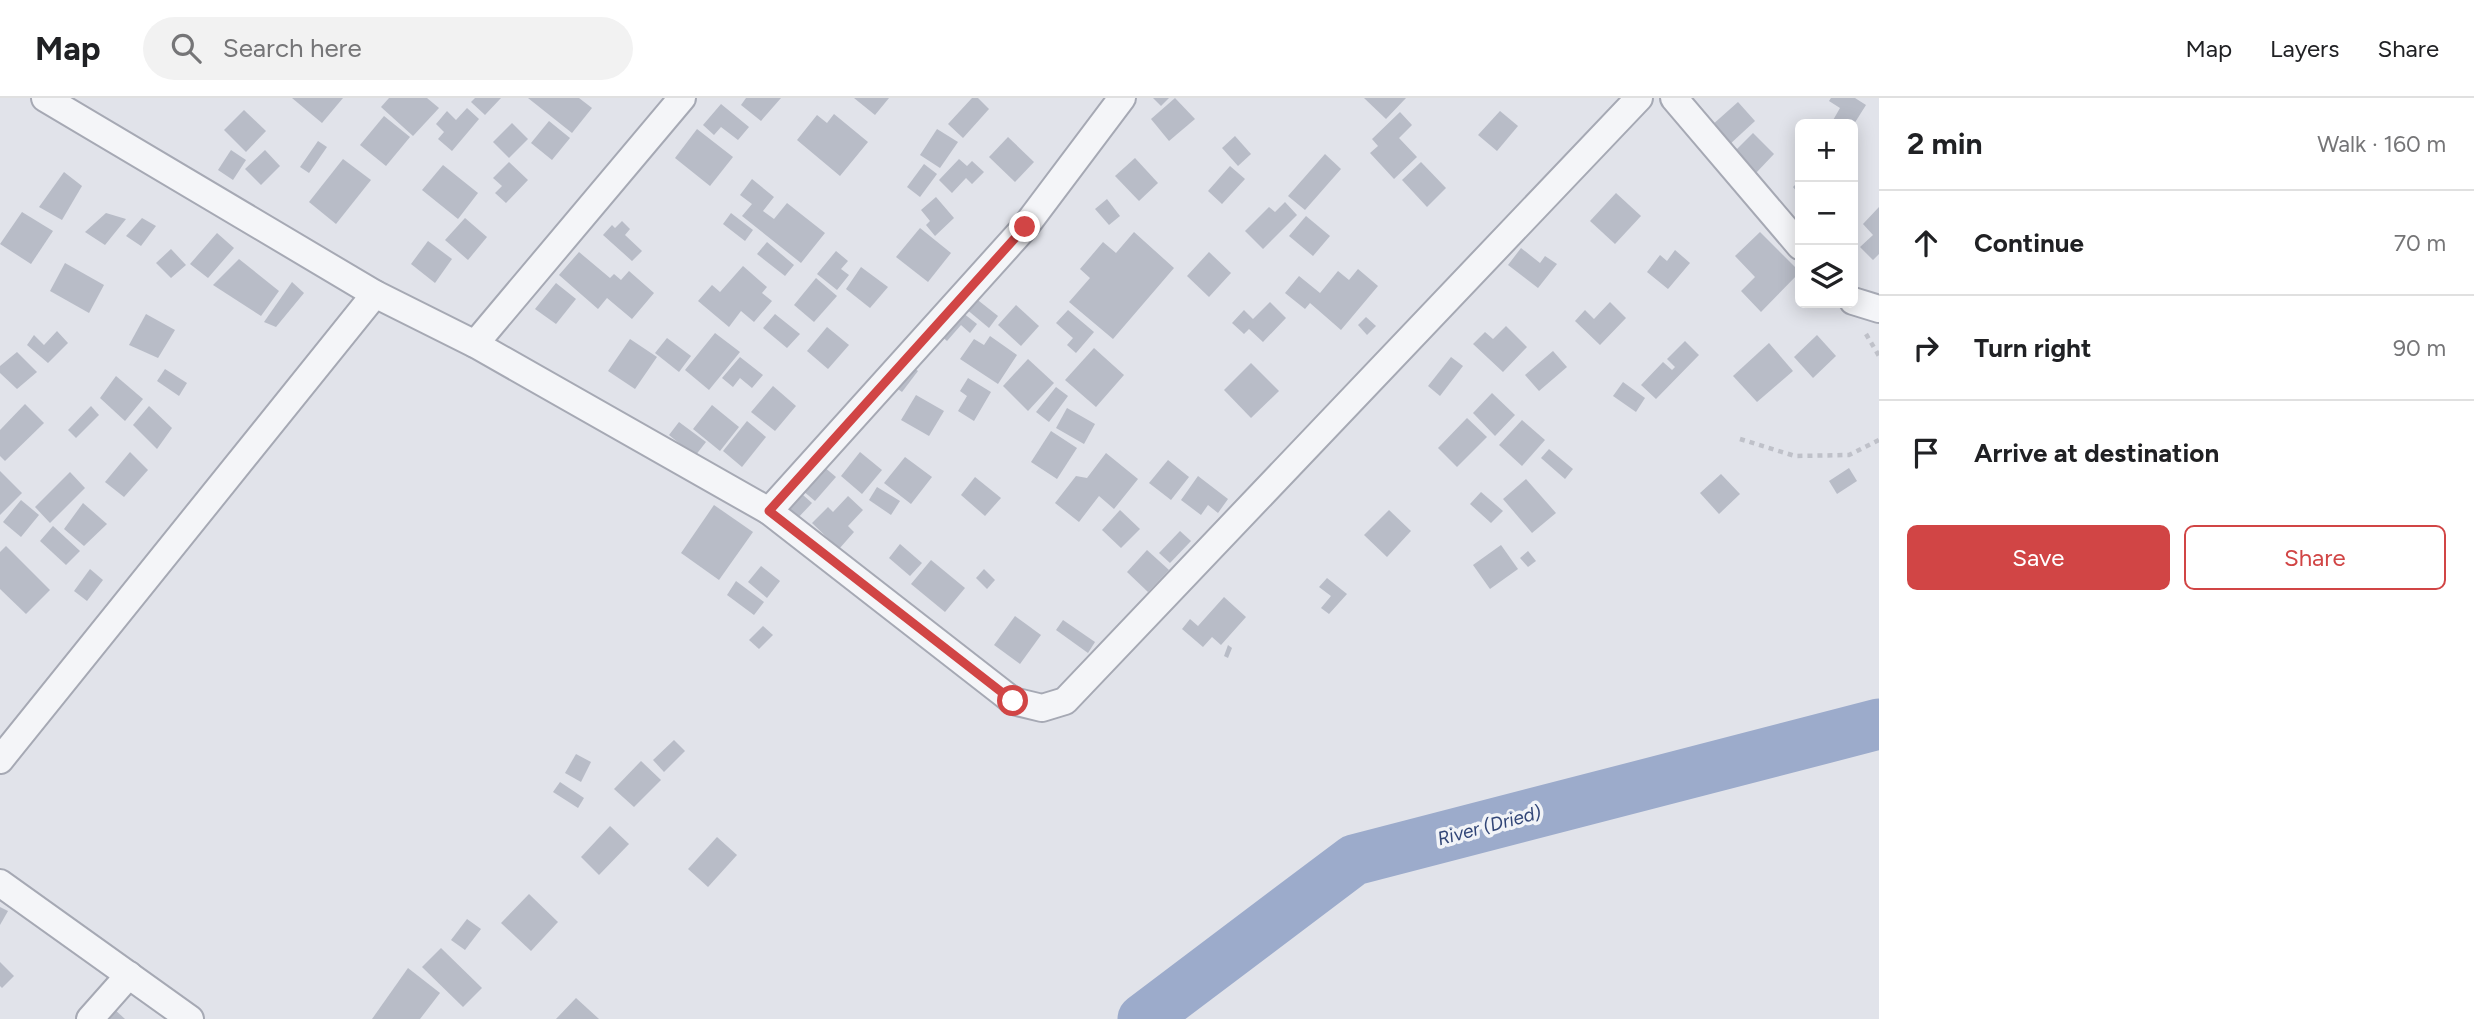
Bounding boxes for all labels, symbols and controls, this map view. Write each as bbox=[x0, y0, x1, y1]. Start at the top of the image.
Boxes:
search box bbox=[143, 17, 633, 80]
text: Map bbox=[35, 29, 101, 68]
icon: search bbox=[167, 29, 205, 67]
text: Search here bbox=[223, 32, 362, 64]
text: Map bbox=[2185, 34, 2232, 63]
text: Layers bbox=[2270, 34, 2339, 63]
text: Share bbox=[2377, 34, 2439, 63]
map controls bbox=[1795, 119, 1858, 308]
button: + bbox=[1795, 119, 1858, 182]
text: 2 min bbox=[1907, 125, 1983, 162]
text: Walk · 160 m bbox=[2317, 130, 2446, 158]
button: − bbox=[1795, 182, 1858, 245]
route end bbox=[1009, 211, 1040, 242]
icon: ahead bbox=[1907, 224, 1945, 262]
text: Continue bbox=[1974, 227, 2084, 259]
text: 70 m bbox=[2394, 229, 2446, 257]
button: layers bbox=[1795, 245, 1858, 308]
icon: right bbox=[1907, 329, 1945, 367]
text: Turn right bbox=[1974, 332, 2091, 364]
text: 90 m bbox=[2393, 334, 2446, 362]
icon: arrive bbox=[1907, 434, 1945, 472]
text: Arrive at destination bbox=[1974, 437, 2219, 469]
button: Save bbox=[1907, 525, 2170, 590]
button: Share bbox=[2184, 525, 2446, 590]
route start bbox=[997, 685, 1028, 716]
water label: River (Dried) bbox=[1435, 801, 1544, 850]

